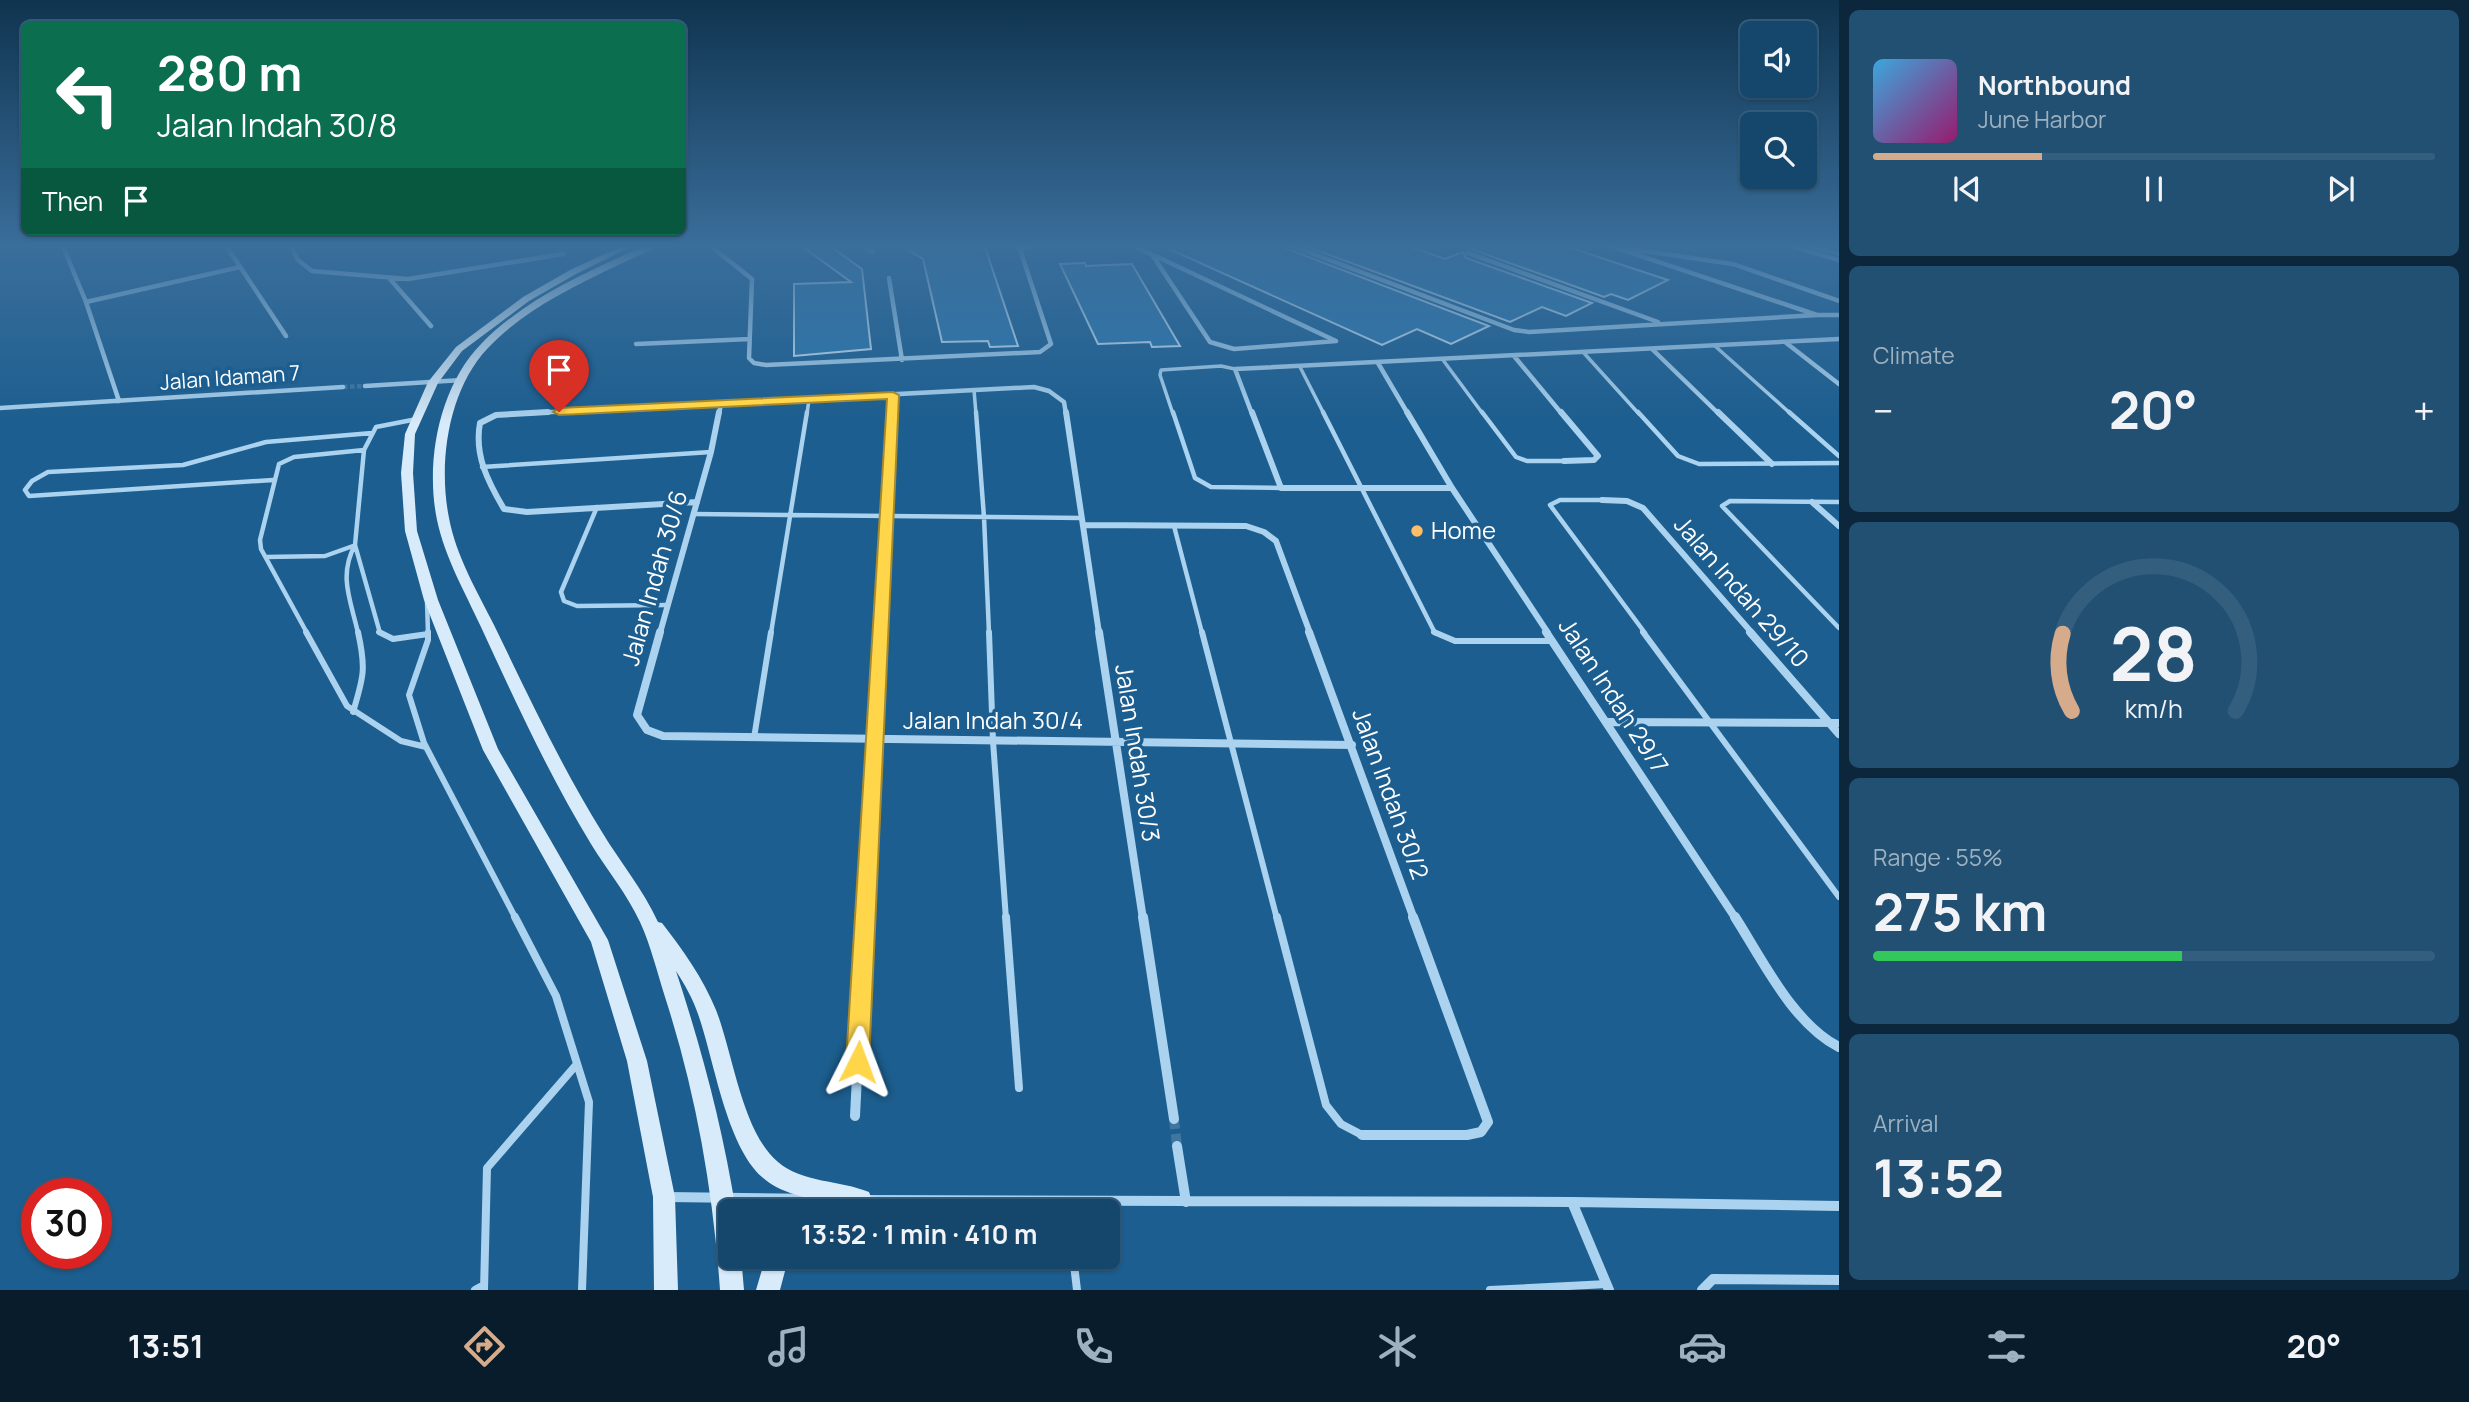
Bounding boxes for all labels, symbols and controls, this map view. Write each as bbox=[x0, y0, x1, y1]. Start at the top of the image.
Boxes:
map controls bbox=[1740, 21, 1817, 189]
button: sound bbox=[1740, 21, 1817, 98]
text: 280 m bbox=[157, 39, 302, 106]
icon: left bbox=[42, 49, 133, 140]
text: Northbound bbox=[1978, 67, 2131, 103]
text: Jalan Indah 30/8 bbox=[157, 103, 397, 147]
text: June Harbor bbox=[1978, 103, 2106, 135]
button: search bbox=[1740, 112, 1817, 189]
icon: previous bbox=[1948, 170, 1986, 208]
icon: pause bbox=[2135, 170, 2173, 208]
icon: next bbox=[2322, 170, 2360, 208]
icon: arrive bbox=[117, 182, 155, 220]
text: Then bbox=[42, 183, 103, 219]
text: Climate bbox=[1873, 339, 1955, 371]
pin bbox=[529, 340, 589, 412]
icon: arrive bbox=[540, 351, 578, 389]
street label: Jalan Idaman 7 bbox=[159, 358, 301, 396]
text: 20° bbox=[2109, 374, 2198, 445]
text: − bbox=[1873, 384, 1894, 436]
text: + bbox=[2413, 384, 2435, 436]
street label: Jalan Indah 30/6 bbox=[613, 486, 694, 669]
street label: Jalan Indah 29/10 bbox=[1667, 508, 1817, 674]
place label: Home bbox=[1431, 513, 1496, 546]
marker: Home bbox=[1409, 523, 1425, 539]
text: 28 bbox=[2110, 603, 2198, 703]
street label: Jalan Indah 29/7 bbox=[1552, 611, 1677, 779]
street label: Jalan Indah 30/3 bbox=[1108, 662, 1169, 844]
text: km/h bbox=[2125, 691, 2183, 726]
street label: Jalan Indah 30/4 bbox=[903, 703, 1083, 736]
street label: Jalan Indah 30/2 bbox=[1345, 703, 1438, 884]
text: Range · 55% bbox=[1873, 841, 2003, 873]
text: 275 km bbox=[1873, 876, 2047, 947]
position arrow bbox=[821, 1025, 895, 1099]
text: Arrival bbox=[1873, 1107, 1939, 1139]
text: 13:52 bbox=[1873, 1142, 2004, 1213]
speed limit sign: 30 bbox=[21, 1178, 112, 1269]
text: 13:52 · 1 min · 410 m bbox=[801, 1216, 1037, 1252]
icon: directions bbox=[460, 1322, 509, 1371]
icon: music bbox=[764, 1322, 813, 1371]
icon: phone bbox=[1069, 1322, 1118, 1371]
icon: climate bbox=[1373, 1322, 1422, 1371]
icon: car bbox=[1678, 1322, 1727, 1371]
icon: filters bbox=[1982, 1322, 2031, 1371]
text: 13:51 bbox=[128, 1324, 204, 1368]
text: 20° bbox=[2287, 1324, 2341, 1368]

